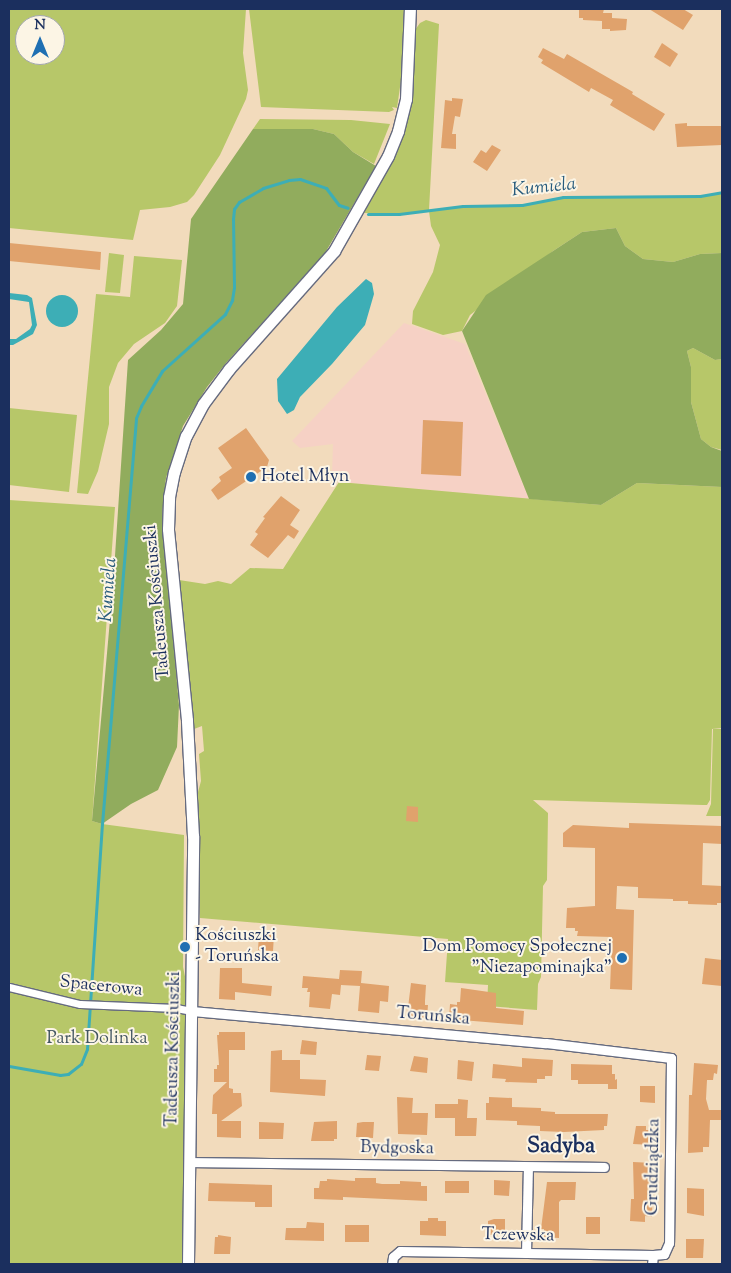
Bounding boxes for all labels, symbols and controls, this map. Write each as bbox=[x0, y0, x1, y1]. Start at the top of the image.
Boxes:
north arrow bbox=[15, 15, 65, 65]
text: N bbox=[34, 16, 46, 36]
water label: Kumiela bbox=[511, 173, 577, 203]
place label: Hotel Młyn bbox=[261, 466, 349, 488]
marker: Hotel Młyn bbox=[245, 471, 257, 483]
street label: Tadeusza Kościuszki bbox=[140, 524, 176, 680]
water label: Kumiela bbox=[95, 557, 123, 623]
place label: Kościuszki - Toruńska bbox=[195, 926, 279, 969]
place label: Dom Pomocy Społecznej "Niezapominajka" bbox=[423, 937, 612, 980]
marker: Kościuszki - Toruńska bbox=[179, 941, 191, 953]
marker: Dom Pomocy Społecznej "Niezapominajka" bbox=[616, 952, 628, 964]
street label: Tadeusza Kościuszki bbox=[162, 971, 186, 1127]
street label: Spacerowa bbox=[59, 972, 143, 1002]
street label: Toruńska bbox=[395, 1003, 471, 1031]
park label: Park Dolinka bbox=[46, 1028, 148, 1050]
street label: Grudziądzka bbox=[642, 1118, 666, 1216]
district label: Sadyba bbox=[527, 1135, 595, 1161]
street label: Bydgoska bbox=[360, 1138, 434, 1160]
street label: Tczewska bbox=[481, 1225, 555, 1247]

